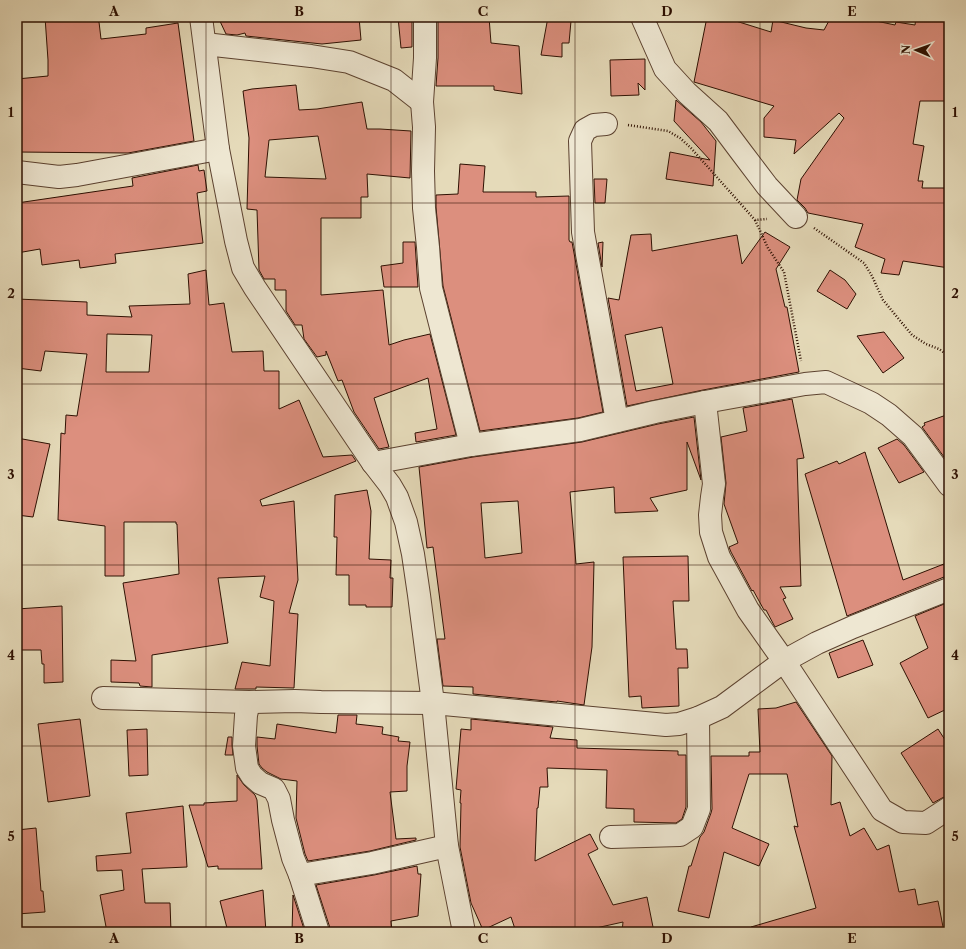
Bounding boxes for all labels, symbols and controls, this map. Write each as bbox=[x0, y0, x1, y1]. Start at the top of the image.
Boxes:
text: A bbox=[108, 3, 120, 19]
text: B bbox=[294, 3, 304, 19]
text: C bbox=[478, 3, 488, 19]
text: D bbox=[661, 3, 673, 19]
text: E bbox=[847, 3, 857, 19]
north arrow bbox=[896, 30, 936, 70]
text: N bbox=[899, 44, 913, 55]
text: 1 bbox=[8, 104, 14, 120]
text: 1 bbox=[952, 104, 958, 120]
text: 2 bbox=[7, 285, 15, 301]
text: 2 bbox=[951, 285, 959, 301]
text: 3 bbox=[7, 466, 15, 482]
text: 3 bbox=[951, 466, 959, 482]
text: 4 bbox=[7, 647, 15, 663]
text: 4 bbox=[951, 647, 959, 663]
text: 5 bbox=[7, 828, 15, 844]
text: 5 bbox=[951, 828, 959, 844]
text: A bbox=[108, 930, 120, 946]
text: B bbox=[294, 930, 304, 946]
text: C bbox=[478, 930, 488, 946]
text: D bbox=[661, 930, 673, 946]
text: E bbox=[847, 930, 857, 946]

